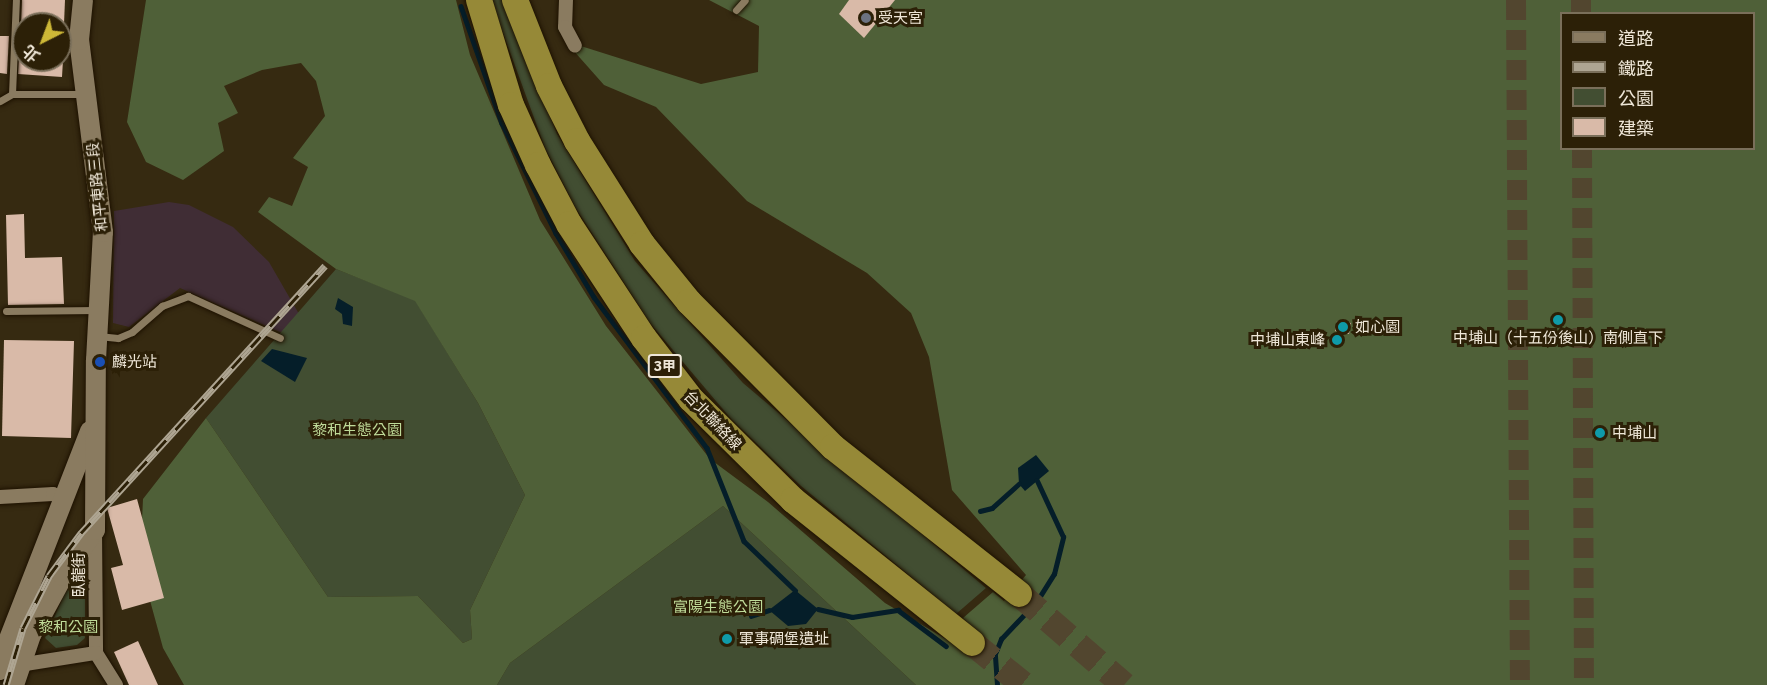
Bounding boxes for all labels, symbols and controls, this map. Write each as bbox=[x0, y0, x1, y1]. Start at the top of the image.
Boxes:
place label: 受天宮 bbox=[878, 9, 923, 27]
marker: 受天宮 bbox=[859, 11, 873, 25]
north arrow bbox=[12, 12, 72, 72]
legend bbox=[1560, 12, 1755, 150]
text: 道路 bbox=[1618, 27, 1654, 50]
text: 北 bbox=[19, 41, 44, 67]
text: 鐵路 bbox=[1618, 57, 1654, 80]
text: 公園 bbox=[1618, 87, 1654, 110]
text: 建築 bbox=[1618, 117, 1654, 140]
street label: 和平東路三段 bbox=[83, 141, 111, 233]
marker: 中埔山（十五份後山）南側直下 bbox=[1551, 313, 1565, 327]
place label: 如心園 bbox=[1355, 318, 1400, 336]
marker: 如心園 bbox=[1336, 320, 1350, 334]
place label: 中埔山（十五份後山）南側直下 bbox=[1453, 329, 1663, 347]
place label: 中埔山東峰 bbox=[1250, 331, 1325, 349]
marker: 中埔山東峰 bbox=[1330, 333, 1344, 347]
place label: 麟光站 bbox=[112, 353, 157, 371]
marker: 麟光站 bbox=[93, 355, 107, 369]
road number: 3甲 bbox=[647, 355, 683, 377]
street label: 台北聯絡線 bbox=[680, 387, 746, 453]
park label: 黎和生態公園 bbox=[312, 421, 402, 439]
place label: 中埔山 bbox=[1612, 424, 1657, 442]
marker: 中埔山 bbox=[1593, 426, 1607, 440]
street label: 臥龍街 bbox=[70, 553, 88, 597]
park label: 富陽生態公園 bbox=[673, 598, 763, 616]
park label: 黎和公園 bbox=[38, 618, 98, 636]
place label: 軍事碉堡遺址 bbox=[739, 630, 829, 648]
marker: 軍事碉堡遺址 bbox=[720, 632, 734, 646]

